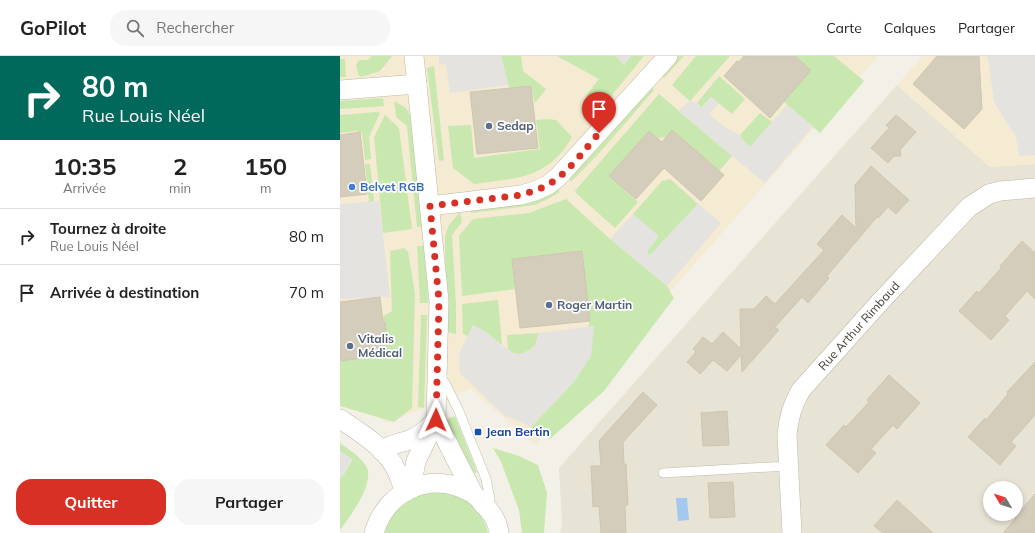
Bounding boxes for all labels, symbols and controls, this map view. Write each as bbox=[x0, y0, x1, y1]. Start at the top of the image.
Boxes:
search box bbox=[110, 10, 390, 46]
text: GoPilot bbox=[20, 16, 86, 40]
icon: search bbox=[124, 17, 146, 39]
text: Rechercher bbox=[156, 18, 234, 37]
text: Carte bbox=[826, 19, 862, 37]
text: Calques bbox=[884, 19, 936, 37]
text: Partager bbox=[958, 19, 1015, 37]
text: 80 m bbox=[82, 69, 148, 104]
icon: right bbox=[16, 72, 68, 124]
pin bbox=[582, 92, 616, 133]
icon: arrive bbox=[588, 98, 610, 120]
text: Rue Louis Néel bbox=[82, 104, 205, 127]
place label: Sedap bbox=[497, 118, 534, 133]
marker: Sedap bbox=[484, 121, 494, 131]
text: 10:35 bbox=[53, 151, 116, 181]
text: 2 bbox=[173, 151, 187, 181]
text: 150 bbox=[244, 151, 287, 181]
place label: Belvet RGB bbox=[360, 179, 424, 194]
text: Arrivée bbox=[63, 180, 106, 196]
text: min bbox=[169, 180, 191, 196]
text: m bbox=[260, 180, 271, 196]
marker: Belvet RGB bbox=[347, 182, 357, 192]
text: Tournez à droite bbox=[50, 219, 166, 238]
icon: right bbox=[16, 226, 38, 248]
text: 80 m bbox=[289, 227, 324, 246]
text: Rue Louis Néel bbox=[50, 238, 139, 254]
street label: Rue Arthur Rimbaud bbox=[815, 278, 902, 373]
icon: arrive bbox=[16, 282, 38, 304]
text: Arrivée à destination bbox=[50, 283, 199, 302]
text: 70 m bbox=[289, 283, 324, 302]
place label: Roger Martin bbox=[557, 297, 632, 312]
marker: Roger Martin bbox=[544, 300, 554, 310]
place label: Vitalis Médical bbox=[357, 331, 402, 360]
marker: Vitalis Médical bbox=[345, 341, 355, 351]
position arrow bbox=[415, 399, 457, 441]
place label: Jean Bertin bbox=[486, 424, 550, 439]
marker: Jean Bertin bbox=[473, 427, 483, 437]
button: Quitter bbox=[16, 479, 166, 525]
button: Partager bbox=[174, 479, 324, 525]
north arrow bbox=[983, 481, 1023, 521]
map controls bbox=[983, 481, 1023, 521]

